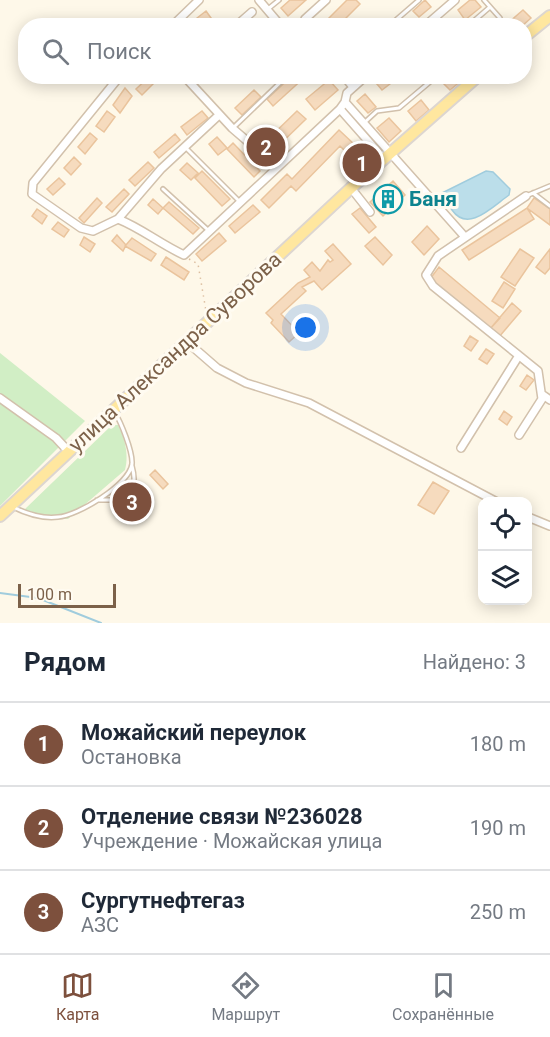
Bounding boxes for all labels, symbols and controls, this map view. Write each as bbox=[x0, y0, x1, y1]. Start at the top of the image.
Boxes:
search box bbox=[18, 18, 532, 84]
icon: search bbox=[39, 35, 72, 68]
text: Поиск bbox=[87, 39, 151, 64]
pin: 2 bbox=[246, 124, 286, 170]
pin: 1 bbox=[342, 140, 382, 186]
building icon: Баня bbox=[372, 183, 404, 215]
place label: Баня bbox=[409, 187, 457, 211]
street label: улица Александра Суворова bbox=[64, 247, 286, 457]
your location bbox=[291, 313, 320, 342]
pin: 3 bbox=[112, 480, 152, 524]
map controls bbox=[478, 497, 532, 605]
button: locate bbox=[478, 497, 532, 551]
button: layers bbox=[478, 551, 532, 605]
scale bar bbox=[18, 581, 116, 608]
text: 100 m bbox=[27, 585, 72, 604]
text: Рядом bbox=[24, 647, 106, 677]
text: Найдено: 3 bbox=[423, 650, 526, 674]
text: Можайский переулок bbox=[81, 720, 306, 745]
text: 1 bbox=[38, 732, 49, 756]
text: 180 m bbox=[470, 732, 526, 756]
text: Остановка bbox=[81, 745, 182, 769]
text: Отделение связи №236028 bbox=[81, 804, 363, 829]
text: 2 bbox=[38, 816, 49, 840]
text: 190 m bbox=[470, 816, 526, 840]
text: Учреждение · Можайская улица bbox=[81, 829, 382, 853]
text: Сургутнефтегаз bbox=[81, 888, 245, 913]
text: 3 bbox=[38, 900, 49, 924]
text: 250 m bbox=[470, 900, 526, 924]
text: АЗС bbox=[81, 913, 119, 937]
tab: Карта bbox=[56, 969, 100, 1024]
tab: Маршрут bbox=[211, 969, 280, 1024]
tab: Сохранённые bbox=[392, 969, 494, 1024]

